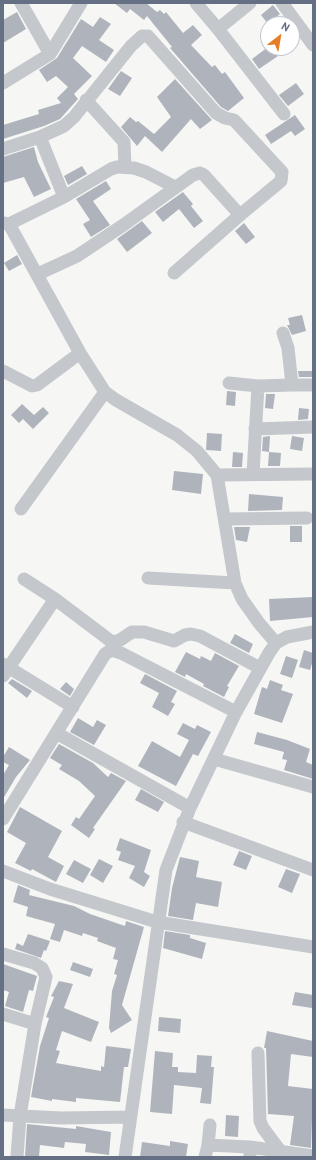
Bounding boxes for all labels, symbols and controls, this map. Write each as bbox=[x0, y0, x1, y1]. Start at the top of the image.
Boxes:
north arrow bbox=[260, 16, 300, 56]
text: N bbox=[279, 19, 292, 34]

